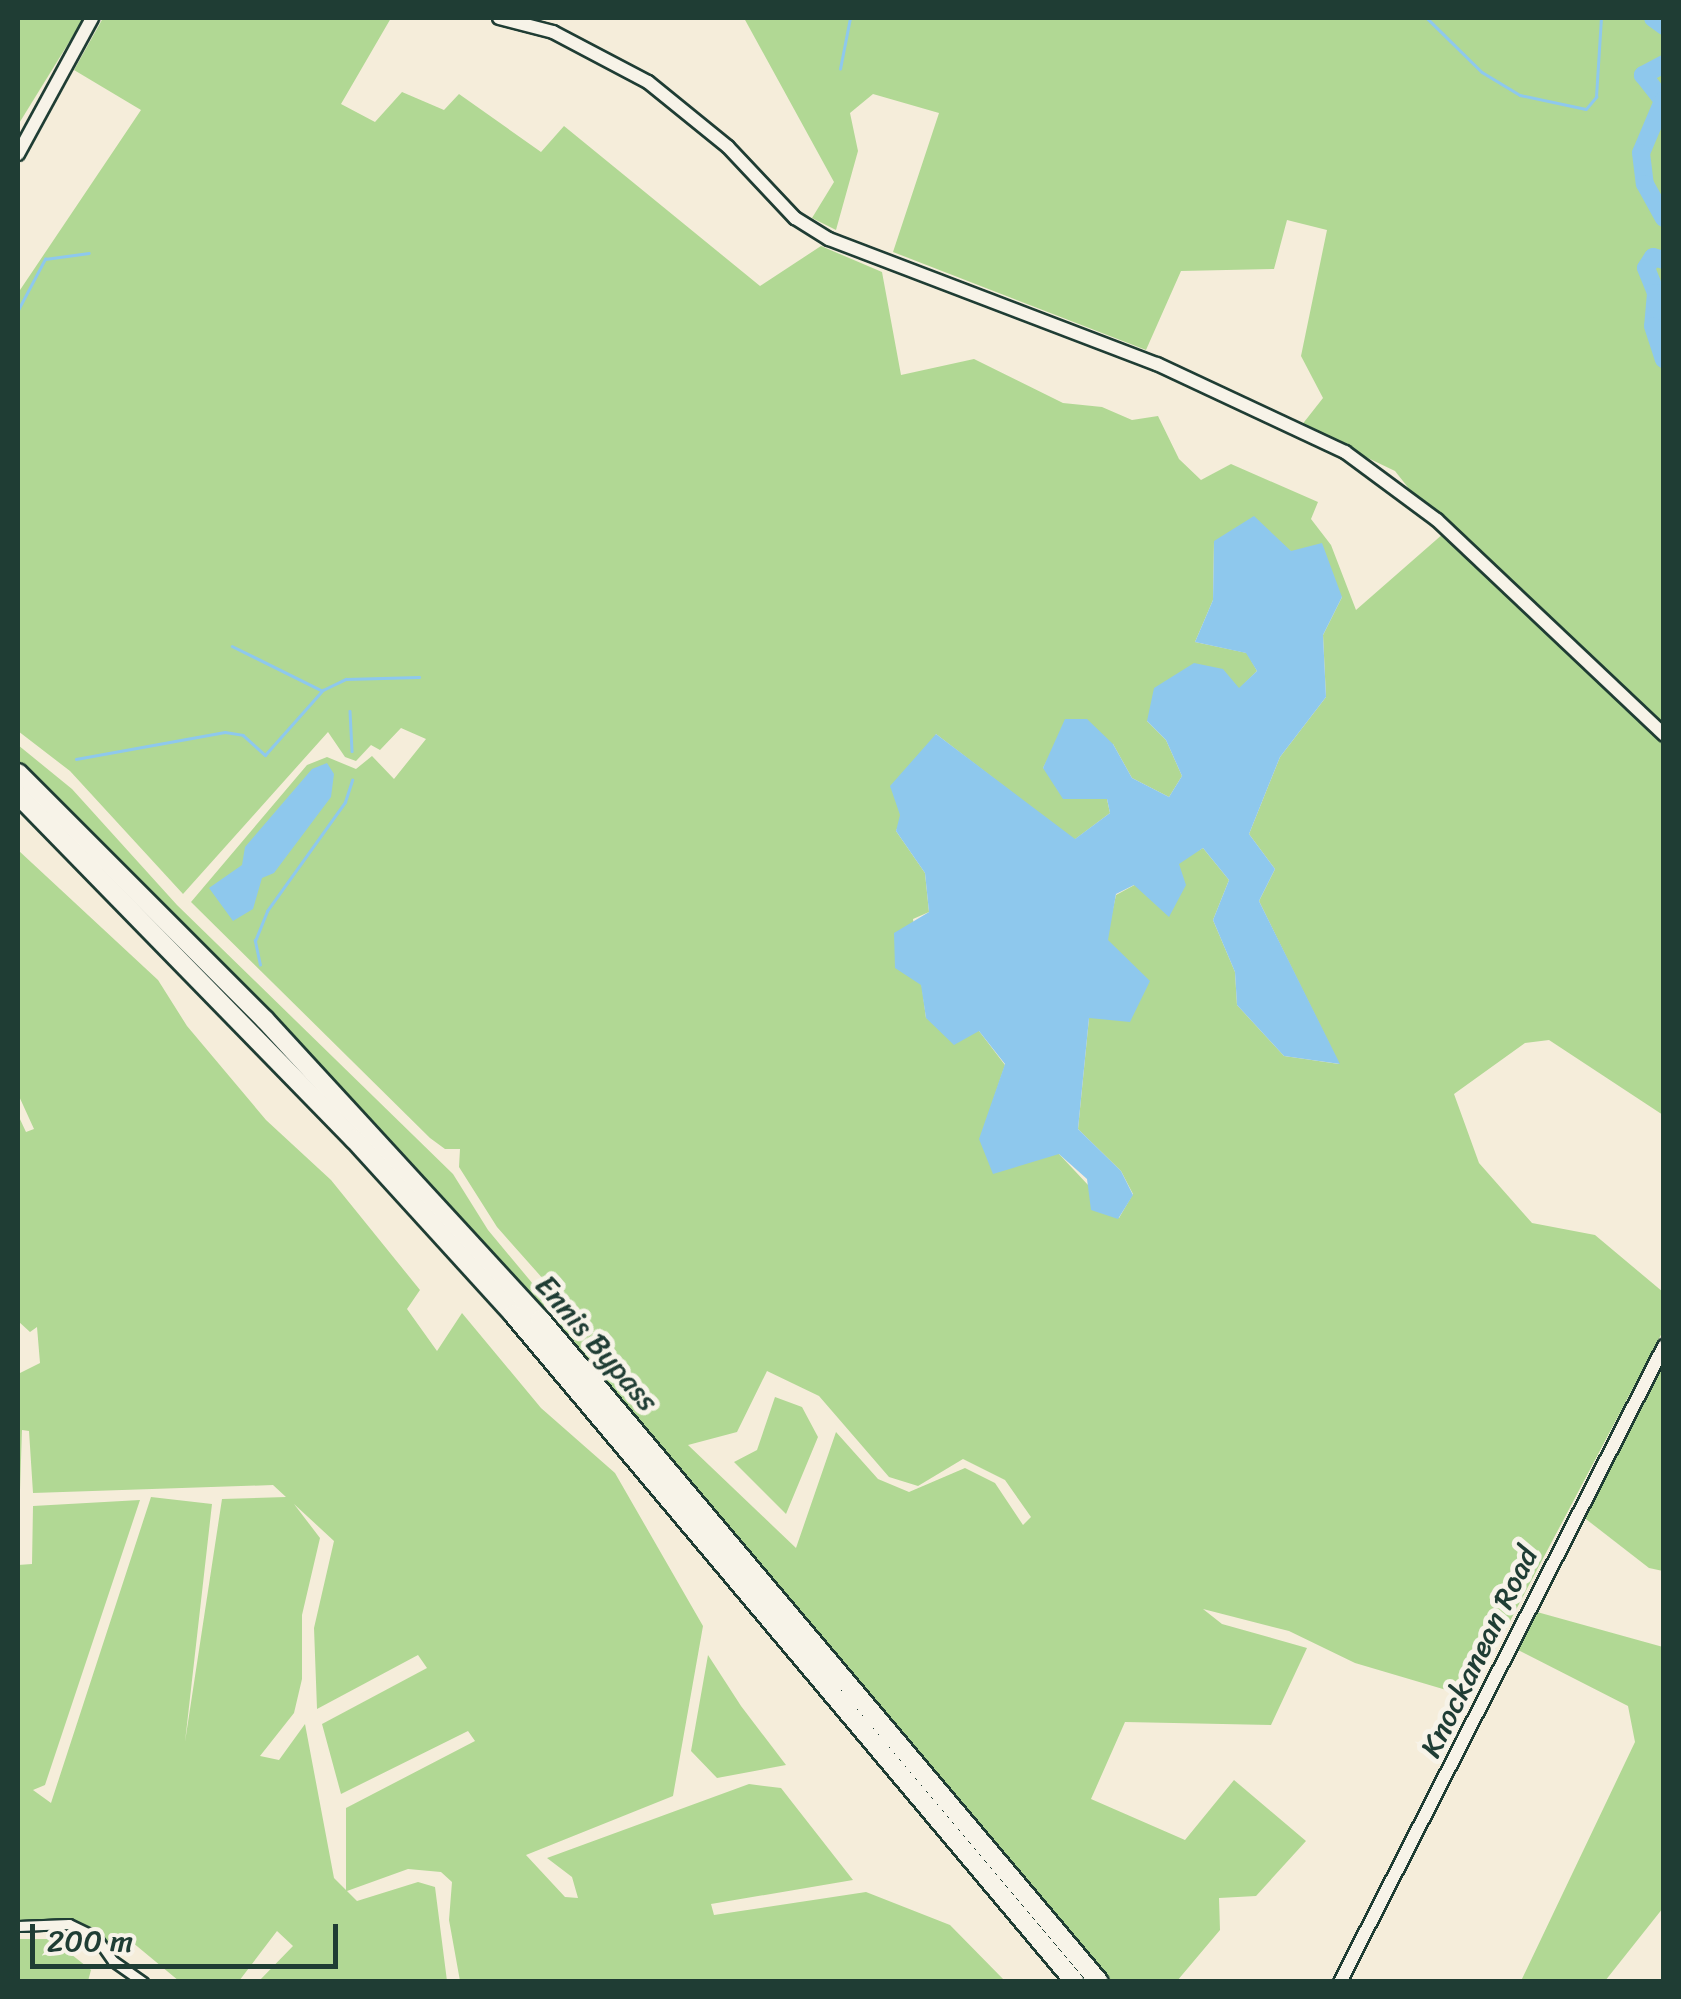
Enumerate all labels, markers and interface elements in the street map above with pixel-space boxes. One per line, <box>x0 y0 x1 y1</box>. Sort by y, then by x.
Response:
street label: Ennis Bypass <box>528 1267 666 1419</box>
street label: Knockanean Road <box>1412 1541 1546 1763</box>
scale bar <box>35 1904 342 1966</box>
text: 200 m <box>47 1914 133 1968</box>

